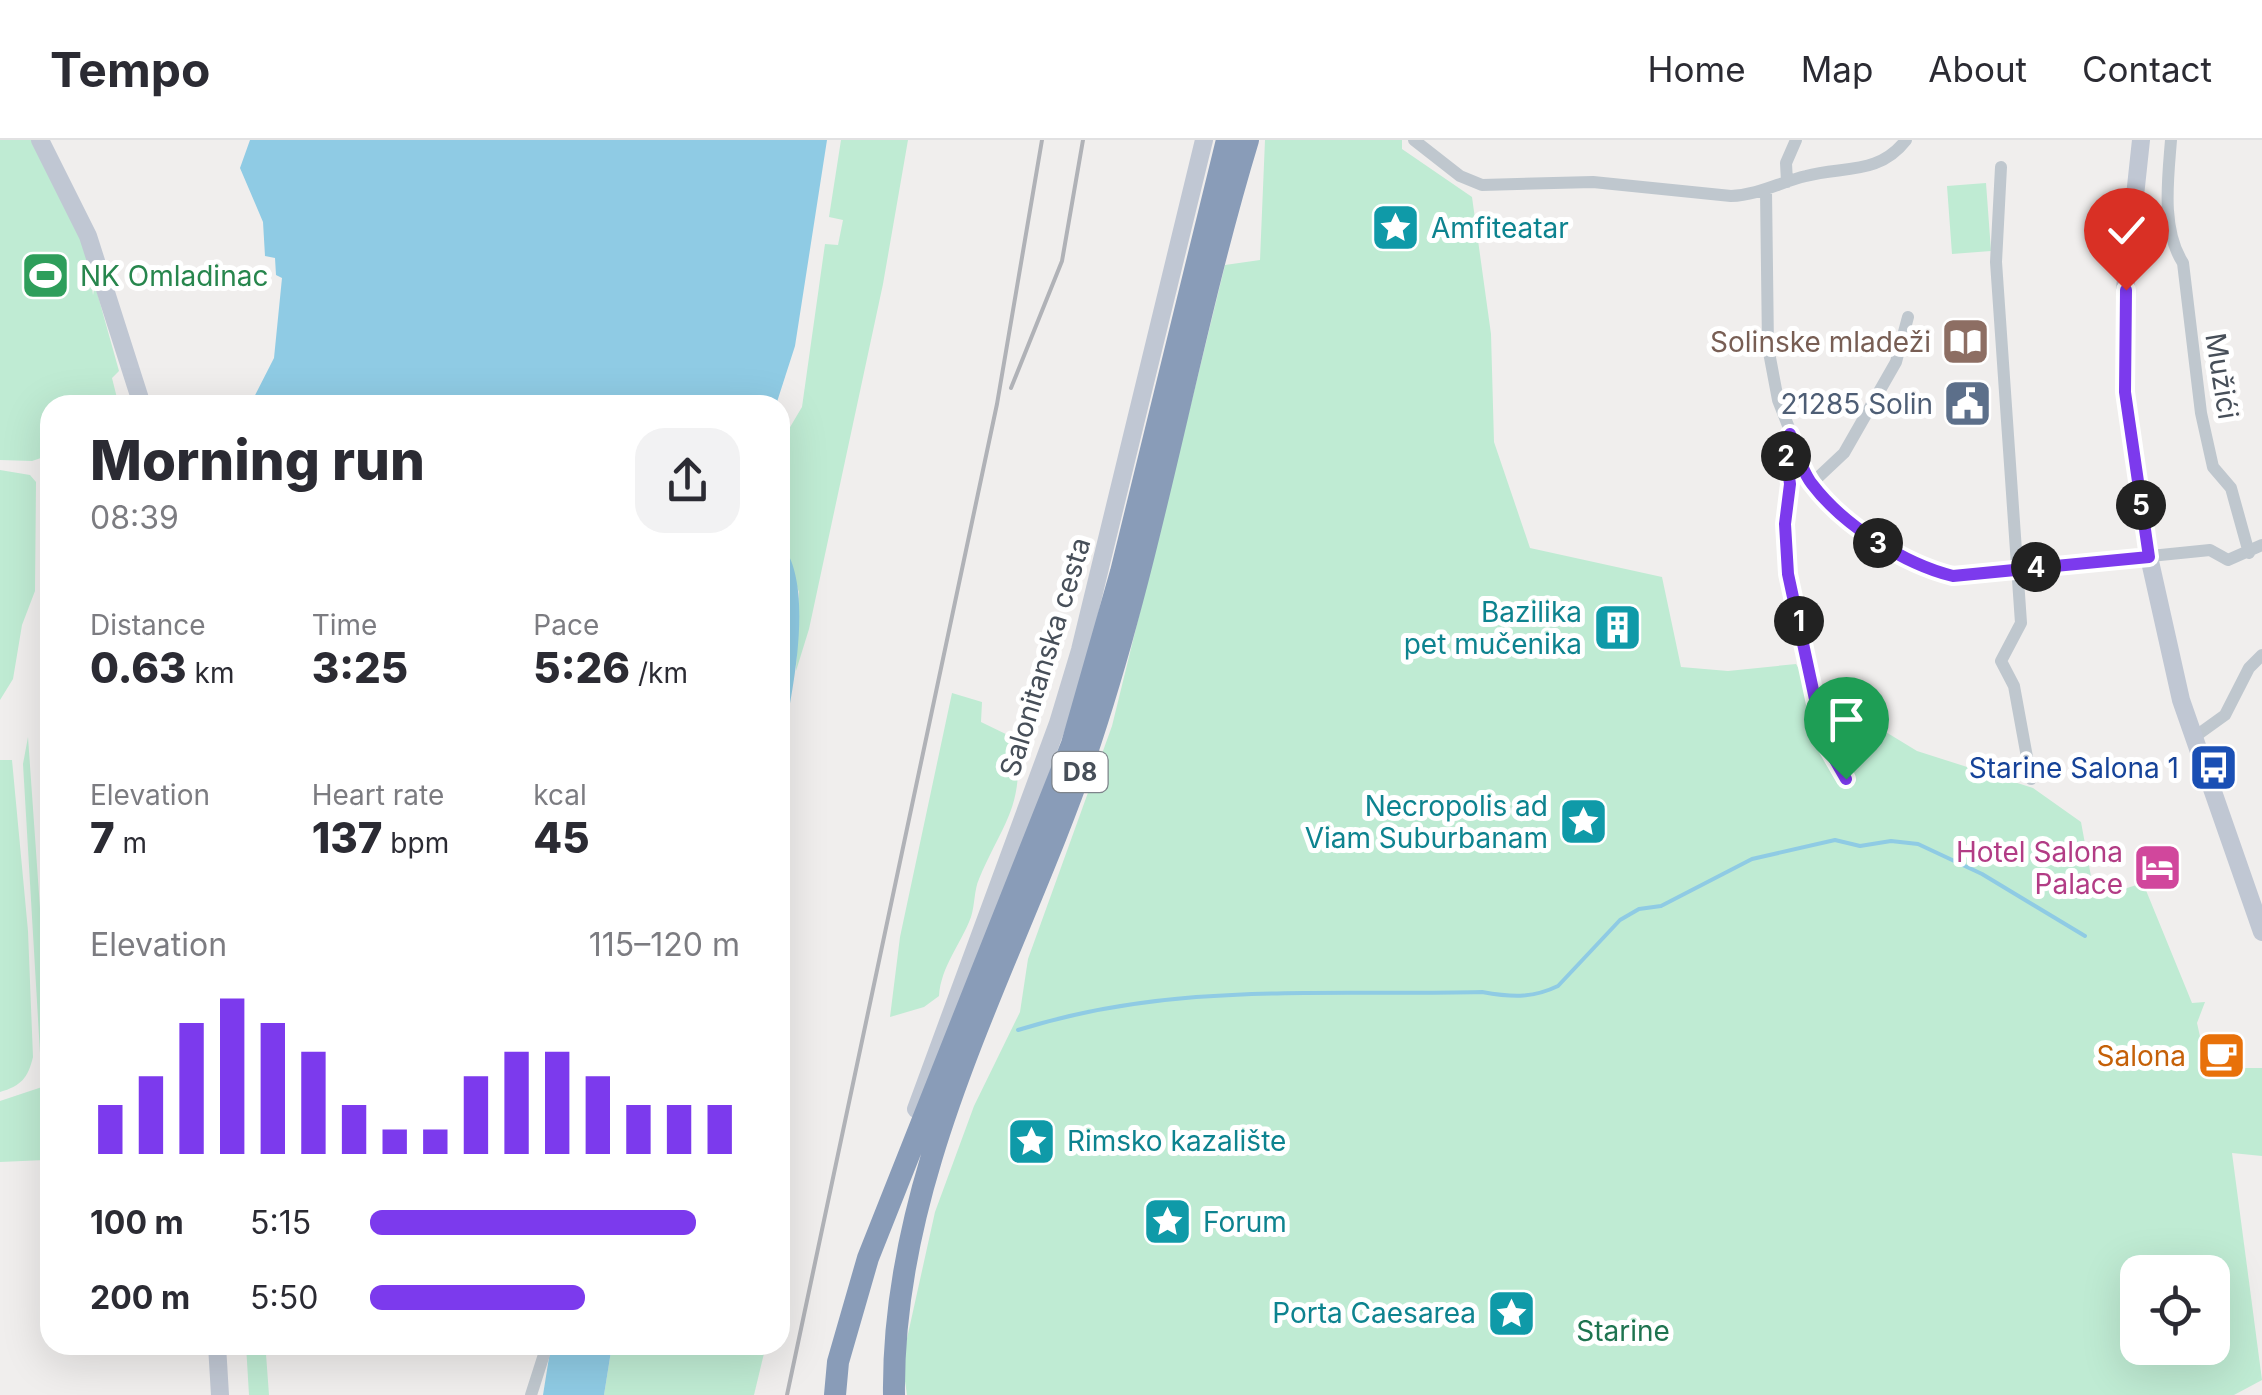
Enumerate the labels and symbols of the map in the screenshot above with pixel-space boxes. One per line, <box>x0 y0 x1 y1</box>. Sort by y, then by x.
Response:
pin <box>2084 188 2169 291</box>
place icon: Amfiteatar <box>1370 202 1422 254</box>
place label: Amfiteatar <box>1431 211 1569 245</box>
sports icon: NK Omladinac <box>19 250 71 302</box>
place label: NK Omladinac <box>80 259 268 293</box>
library icon: Solinske mladeži <box>1940 316 1992 368</box>
place label: Solinske mladeži <box>1710 325 1931 359</box>
street label: Mužići <box>2198 330 2246 422</box>
public building icon: 21285 Solin <box>1942 378 1994 430</box>
place label: 21285 Solin <box>1780 387 1933 421</box>
pin: 2 <box>1761 431 1811 481</box>
pin: 5 <box>2116 480 2166 530</box>
pin: 3 <box>1853 518 1903 568</box>
street label: Salonitanska cesta <box>992 533 1098 781</box>
pin: 4 <box>2011 542 2061 592</box>
place label: Bazilika pet mučenika <box>1404 595 1582 661</box>
pin: 1 <box>1774 596 1824 646</box>
building icon: Bazilika pet mučenika <box>1591 602 1643 654</box>
pin <box>1804 677 1889 780</box>
bus stop icon: Starine Salona 1 <box>2188 742 2240 794</box>
place label: Starine Salona 1 <box>1969 751 2179 785</box>
road number: D8 <box>1052 752 1108 792</box>
place label: Necropolis ad Viam Suburbanam <box>1305 789 1548 855</box>
place icon: Necropolis ad Viam Suburbanam <box>1557 796 1609 848</box>
place label: Hotel Salona Palace <box>1956 835 2123 901</box>
hotel icon: Hotel Salona Palace <box>2132 842 2184 894</box>
cafe icon: Salona <box>2195 1030 2247 1082</box>
place label: Salona <box>2096 1039 2186 1073</box>
place icon: Rimsko kazalište <box>1006 1115 1058 1167</box>
place label: Rimsko kazalište <box>1067 1124 1286 1158</box>
place icon: Forum <box>1142 1196 1194 1248</box>
place label: Forum <box>1203 1205 1287 1239</box>
place icon: Porta Caesarea <box>1485 1287 1537 1339</box>
place label: Porta Caesarea <box>1272 1296 1476 1330</box>
park label: Starine <box>1576 1314 1670 1348</box>

